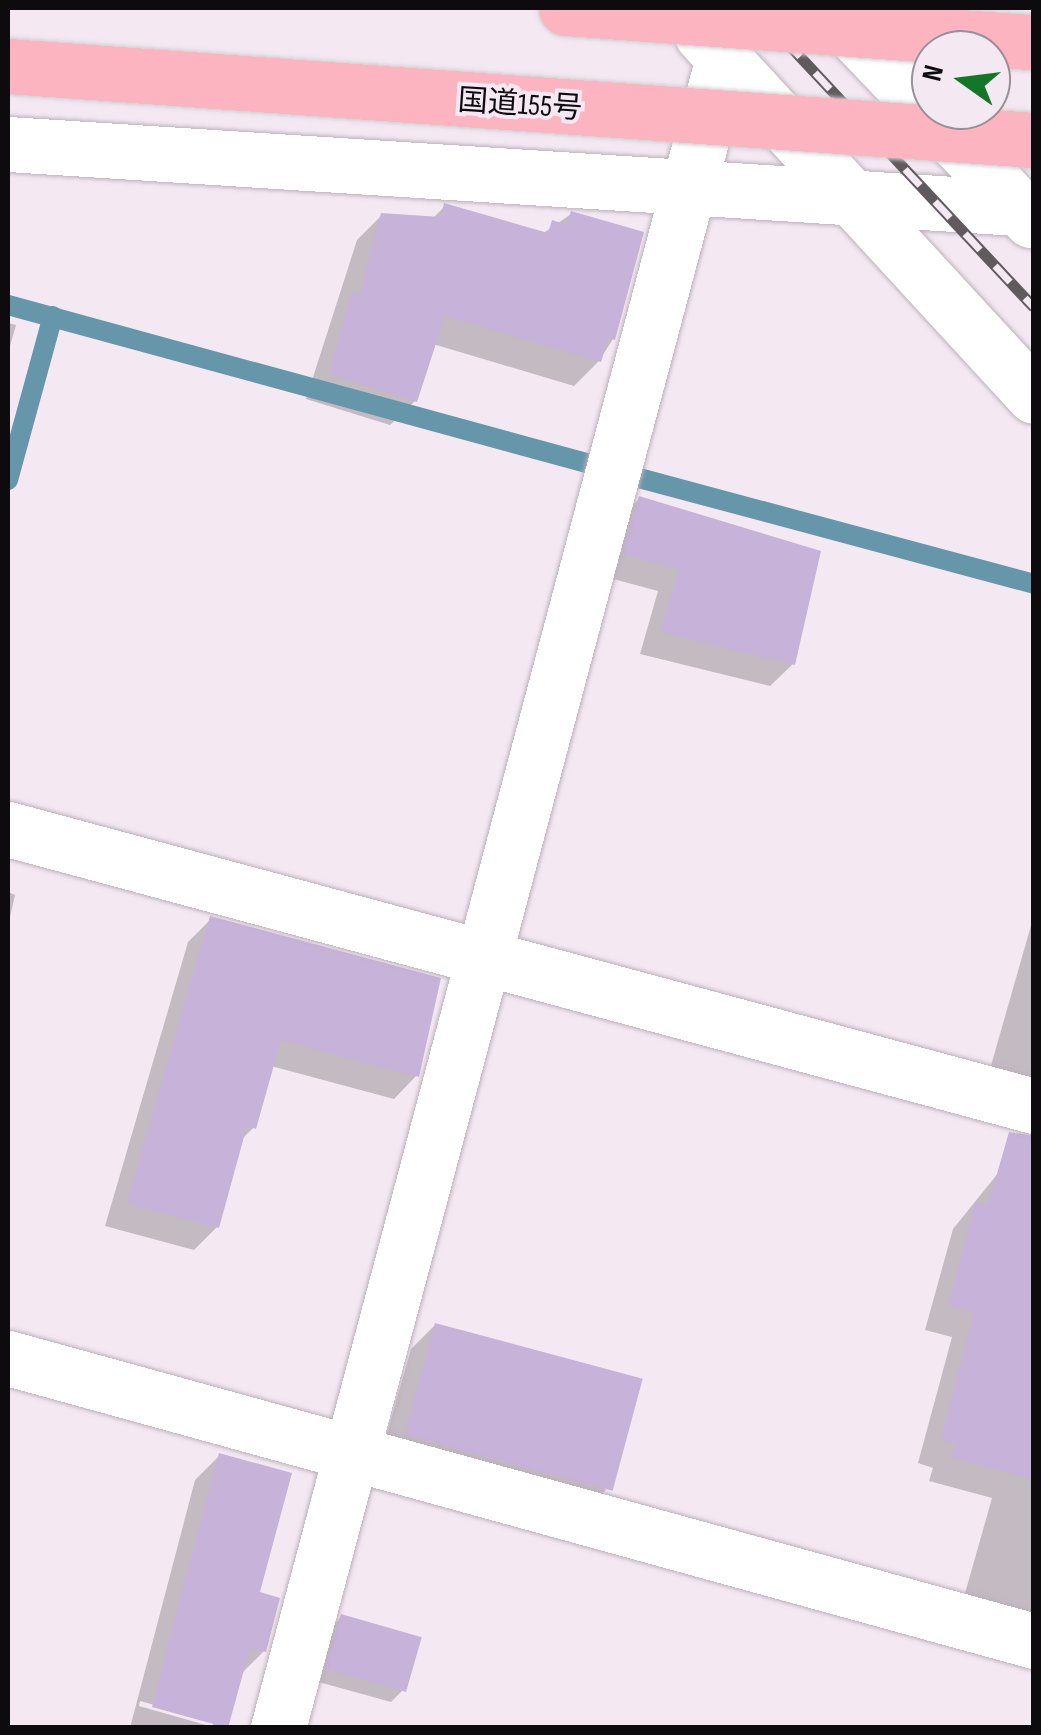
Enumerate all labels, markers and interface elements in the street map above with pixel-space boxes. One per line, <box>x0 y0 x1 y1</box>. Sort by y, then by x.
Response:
north arrow <box>911 30 1011 130</box>
text: N <box>916 62 951 84</box>
street label: 国道155号 <box>457 83 583 127</box>

